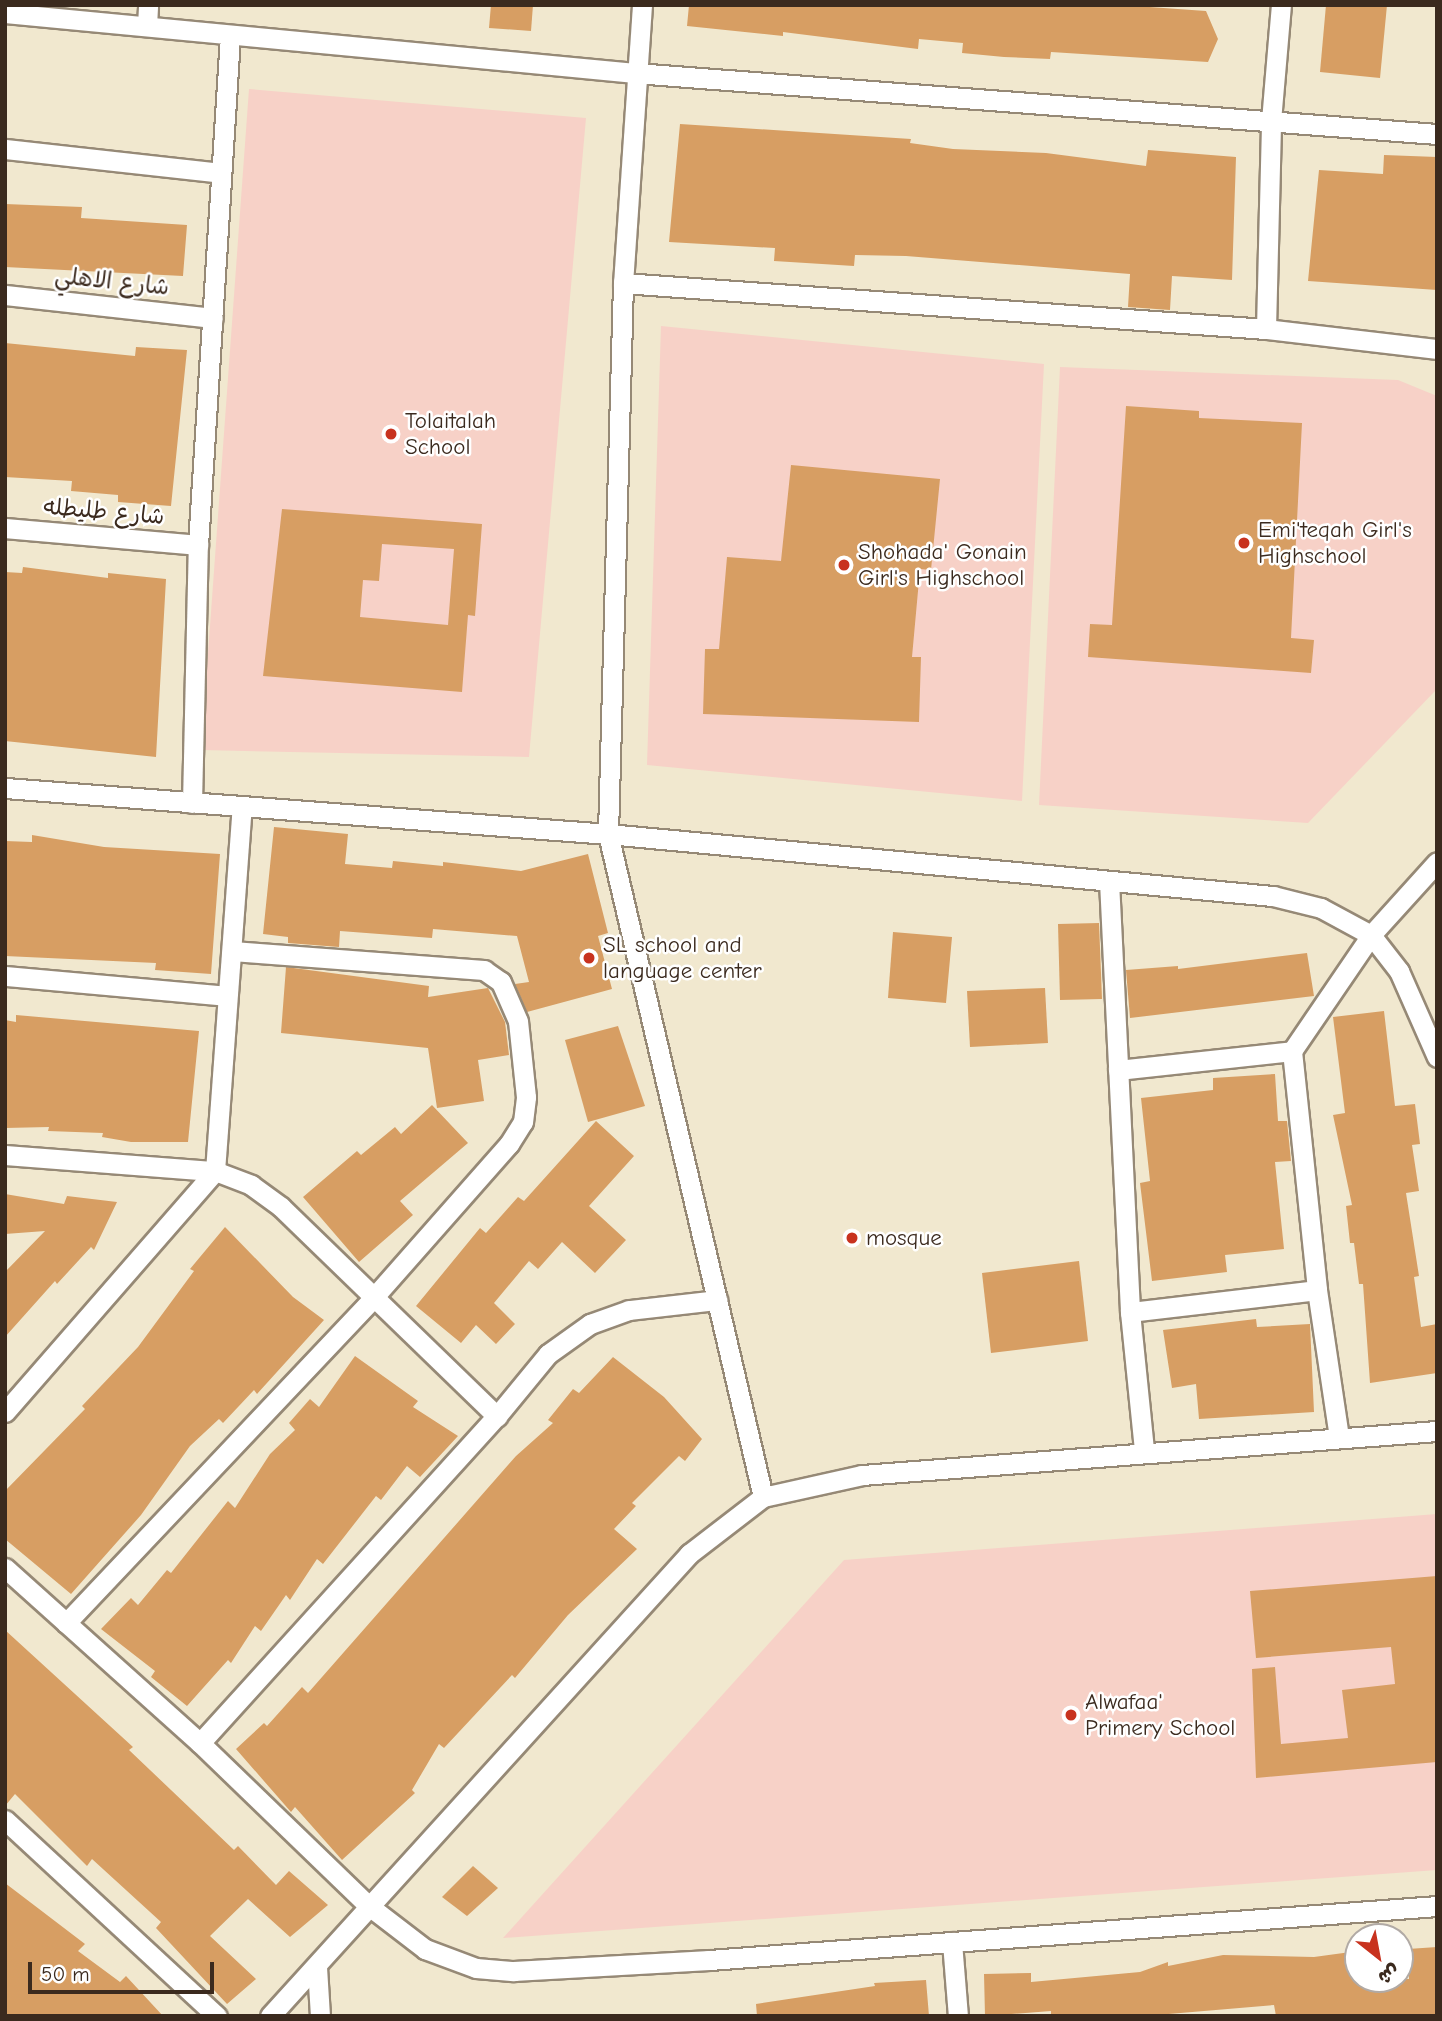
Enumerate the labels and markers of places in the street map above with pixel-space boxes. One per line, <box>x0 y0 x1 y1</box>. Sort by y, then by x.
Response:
place label: Tolaitalah School <box>405 407 496 461</box>
marker: Tolaitalah School <box>383 426 399 442</box>
place label: Emi'teqah Girl's Highschool <box>1258 516 1412 570</box>
marker: Emi'teqah Girl's Highschool <box>1236 535 1252 551</box>
place label: Shohada' Gonain Girl's Highschool <box>858 538 1027 592</box>
marker: Shohada' Gonain Girl's Highschool <box>836 557 852 573</box>
place label: SL school and language center <box>603 931 762 985</box>
marker: SL school and language center <box>581 950 597 966</box>
place label: mosque <box>866 1224 942 1252</box>
marker: mosque <box>844 1230 860 1246</box>
place label: Alwafaa' Primery School <box>1085 1688 1235 1742</box>
marker: Alwafaa' Primery School <box>1063 1707 1079 1723</box>

